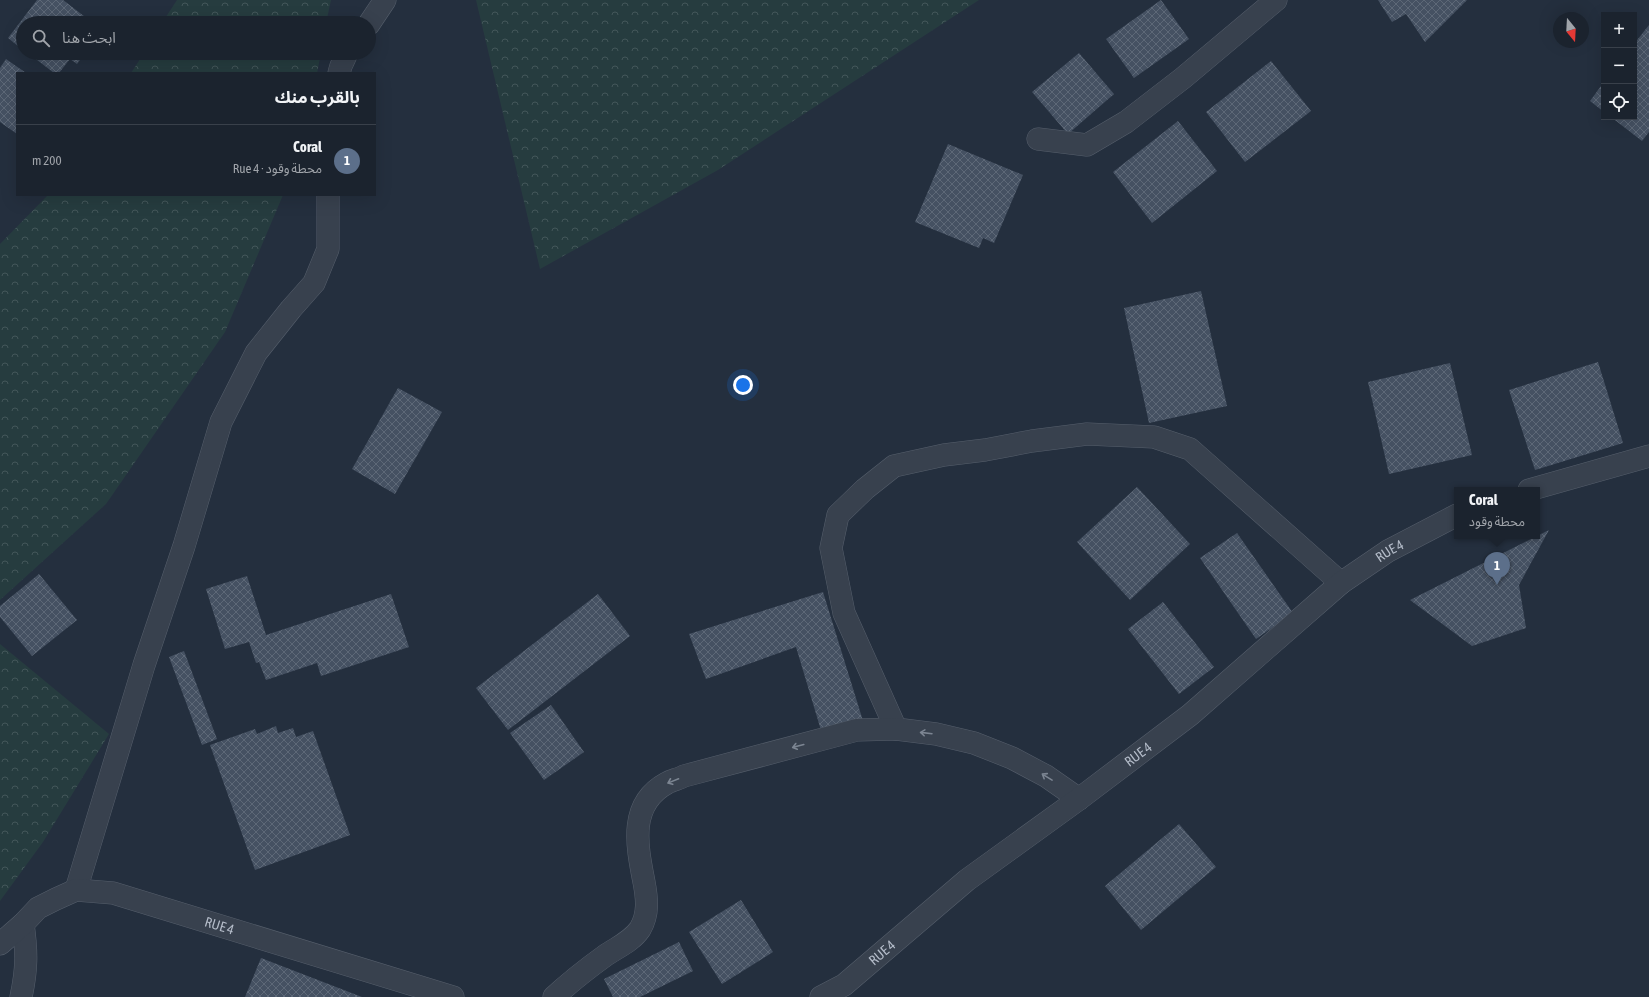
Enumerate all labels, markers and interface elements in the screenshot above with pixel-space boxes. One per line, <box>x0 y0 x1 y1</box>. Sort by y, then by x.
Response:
north arrow <box>1553 12 1589 48</box>
map controls <box>1601 12 1637 120</box>
button: + <box>1601 12 1637 48</box>
search box <box>16 16 376 60</box>
icon: search <box>30 27 52 49</box>
text: ابحث هنا <box>62 29 116 46</box>
button: − <box>1601 48 1637 84</box>
button: locate <box>1601 84 1637 120</box>
text: بالقرب منك <box>275 87 360 107</box>
text: Coral <box>293 138 322 155</box>
text: 200 m <box>32 153 62 168</box>
text: 1 <box>344 153 350 168</box>
text: محطة وقود · Rue 4 <box>233 161 322 176</box>
your location <box>733 375 753 395</box>
popup <box>1454 487 1540 539</box>
text: Coral <box>1469 491 1498 508</box>
text: محطة وقود <box>1469 514 1525 529</box>
street label: RUE 4 <box>1372 536 1407 565</box>
pin: 1 <box>1484 552 1510 585</box>
one-way arrow <box>920 729 933 737</box>
street label: RUE 4 <box>1121 739 1155 770</box>
one-way arrow <box>792 743 805 750</box>
one-way arrow <box>1042 773 1053 781</box>
one-way arrow <box>667 778 679 785</box>
street label: RUE 4 <box>203 914 236 938</box>
street label: RUE 4 <box>866 936 899 968</box>

